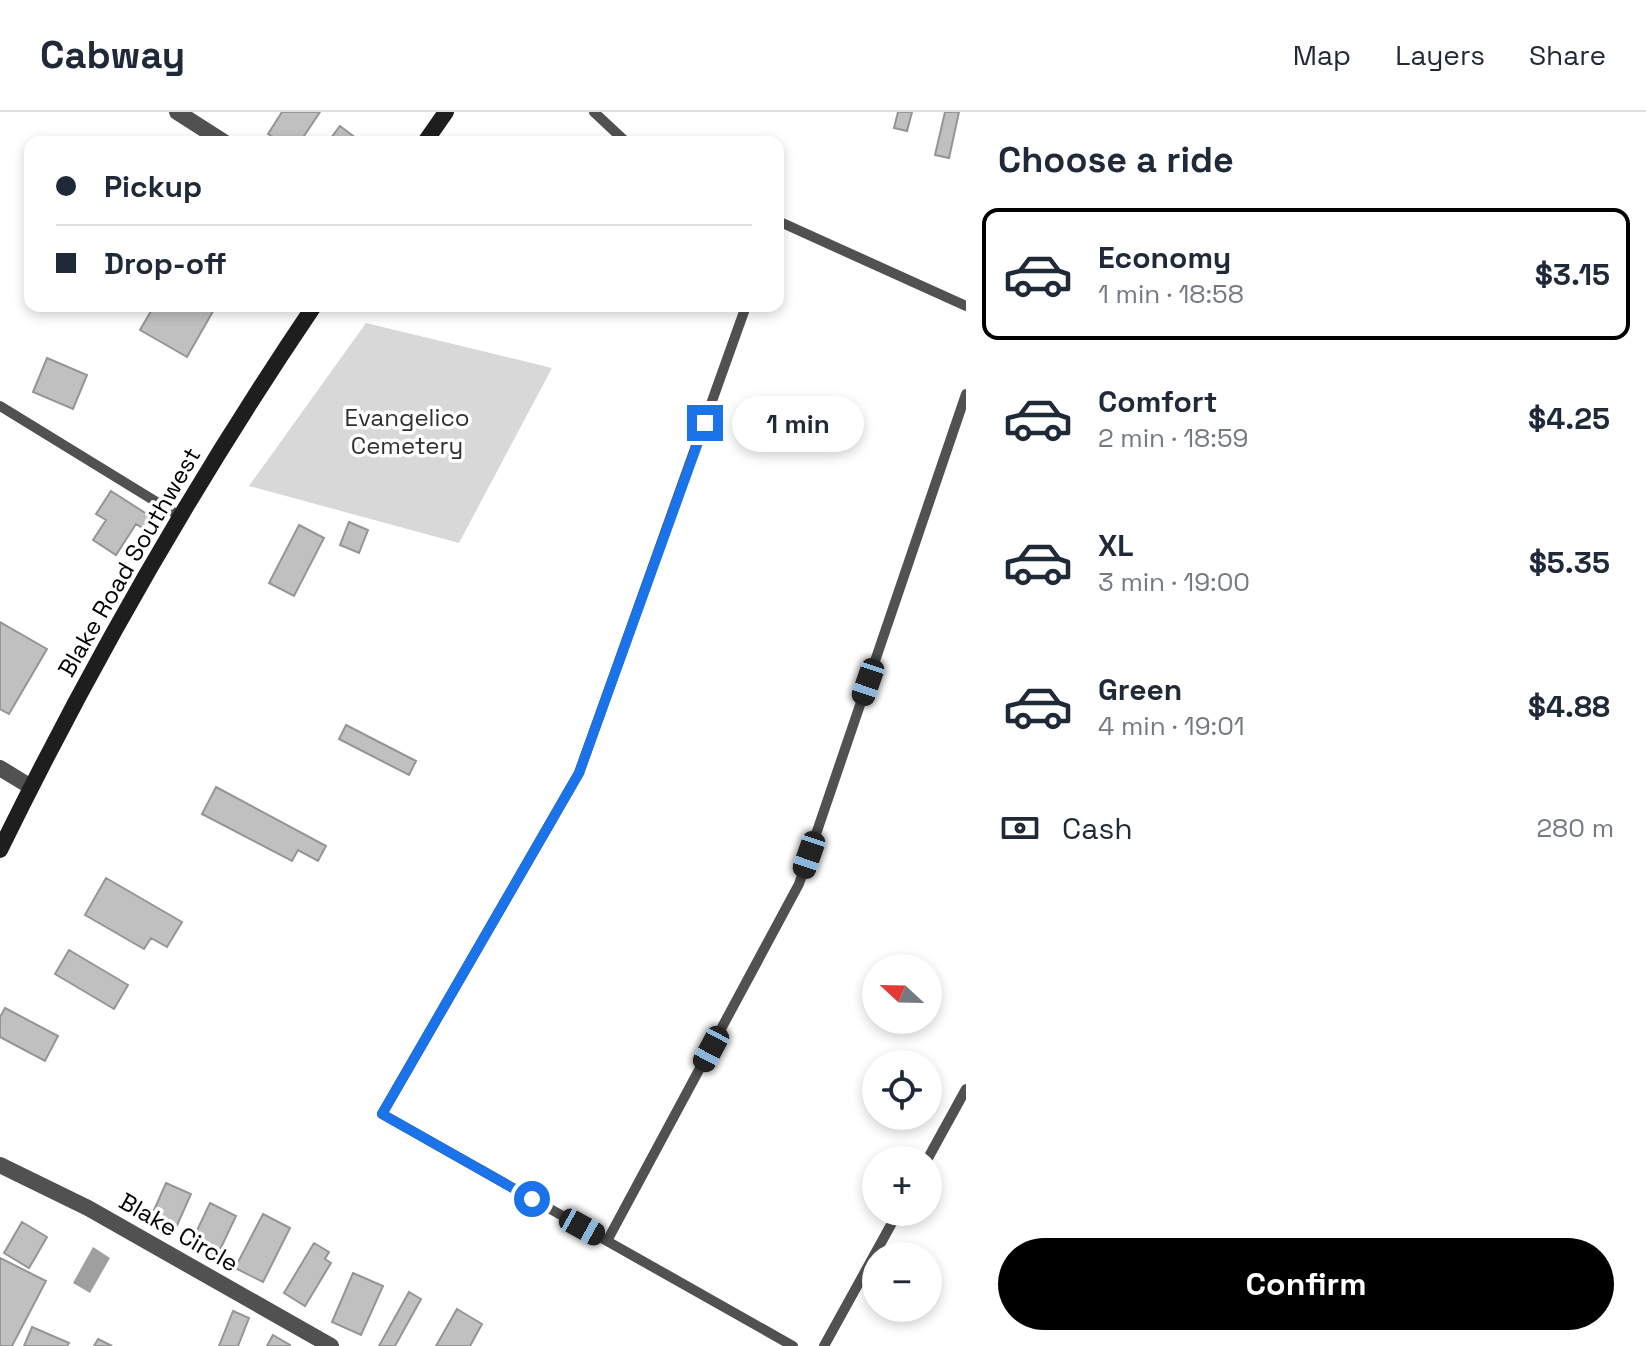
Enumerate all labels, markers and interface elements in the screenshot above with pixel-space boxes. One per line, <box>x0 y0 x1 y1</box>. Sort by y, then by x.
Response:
text: Cabway <box>40 31 185 79</box>
text: Map <box>1293 37 1351 73</box>
text: Layers <box>1395 37 1485 73</box>
text: Share <box>1529 37 1606 73</box>
text: Choose a ride <box>998 137 1234 183</box>
text: Pickup <box>104 167 202 206</box>
icon: car <box>1002 238 1074 310</box>
text: Economy <box>1098 238 1231 277</box>
text: Drop-off <box>104 244 227 283</box>
text: $3.15 <box>1535 255 1610 294</box>
text: 1 min · 18:58 <box>1098 277 1244 311</box>
icon: car <box>1002 382 1074 454</box>
text: Comfort <box>1098 382 1217 421</box>
callout: 1 min <box>733 395 865 451</box>
text: $4.25 <box>1528 399 1610 438</box>
park label: Evangelico Cemetery <box>344 402 470 461</box>
route end <box>687 405 723 441</box>
text: 1 min <box>766 407 830 441</box>
text: 2 min · 18:59 <box>1098 421 1248 455</box>
street label: Blake Road Southwest <box>51 442 207 682</box>
icon: car <box>1002 526 1074 598</box>
text: XL <box>1098 526 1134 565</box>
text: $5.35 <box>1529 543 1610 582</box>
text: 3 min · 19:00 <box>1098 565 1250 599</box>
car <box>849 655 887 709</box>
icon: car <box>1002 670 1074 742</box>
text: Green <box>1098 670 1182 709</box>
text: $4.88 <box>1528 687 1610 726</box>
text: 4 min · 19:01 <box>1098 709 1245 743</box>
icon: cash <box>998 806 1042 850</box>
text: Cash <box>1062 809 1133 848</box>
text: 280 m <box>1536 811 1614 845</box>
car <box>790 828 828 882</box>
north arrow <box>862 954 942 1034</box>
map controls <box>862 954 942 1322</box>
car <box>689 1022 733 1076</box>
button: locate <box>862 1050 942 1130</box>
button: + <box>862 1146 942 1226</box>
route start <box>514 1181 550 1217</box>
street label: Blake Circle <box>114 1185 244 1279</box>
car <box>555 1205 609 1249</box>
button: Confirm <box>998 1238 1614 1330</box>
button: − <box>862 1242 942 1322</box>

